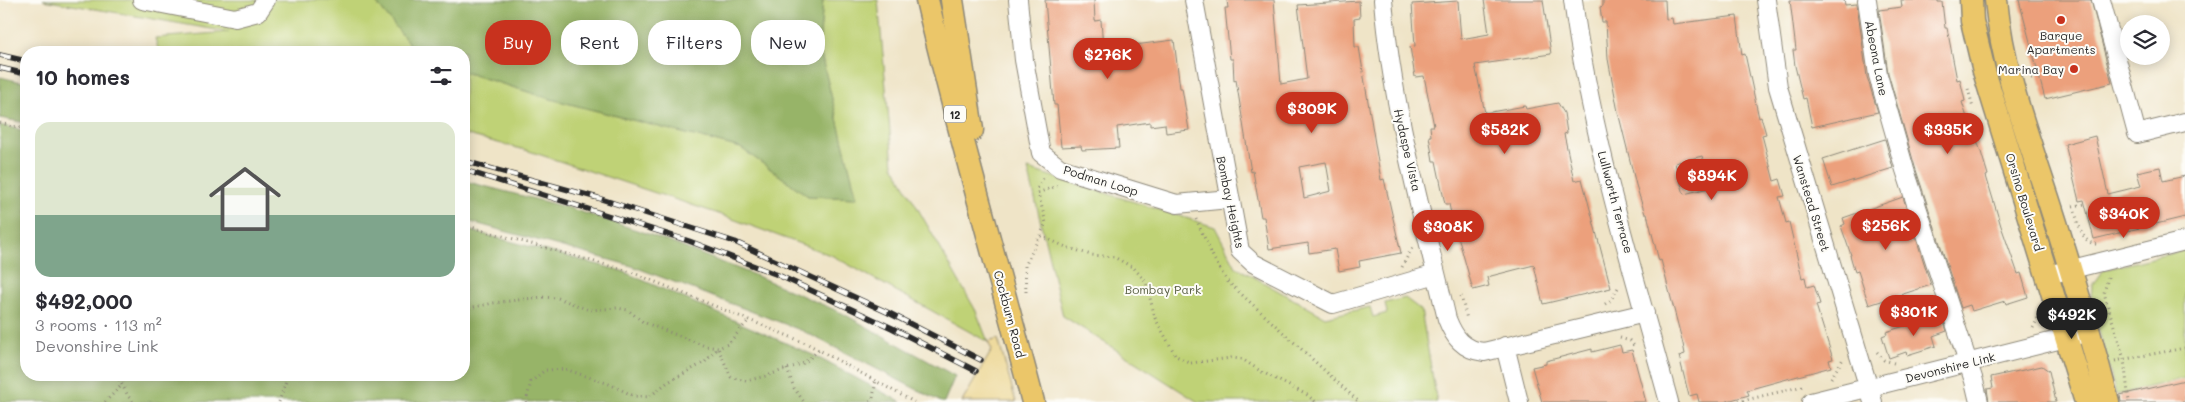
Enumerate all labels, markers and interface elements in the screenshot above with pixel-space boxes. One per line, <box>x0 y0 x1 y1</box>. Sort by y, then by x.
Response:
marker: Barque Apartments <box>2055 14 2067 26</box>
map controls <box>2120 15 2170 65</box>
button: layers <box>2120 15 2170 65</box>
street label: Abeona Lane <box>1862 19 1892 97</box>
chip: Buy <box>485 20 551 65</box>
chip: Rent <box>561 20 638 65</box>
chip: Filters <box>648 20 741 65</box>
chip: New <box>751 20 825 65</box>
place label: Barque Apartments <box>2026 27 2096 57</box>
pin: $276K <box>1073 38 1143 80</box>
text: $276K <box>1084 43 1132 64</box>
place label: Marina Bay <box>1998 61 2064 77</box>
icon: filters <box>427 62 455 90</box>
text: 10 homes <box>35 63 130 90</box>
marker: Marina Bay <box>2068 63 2080 75</box>
pin: $309K <box>1277 92 1347 134</box>
text: $309K <box>1287 97 1337 118</box>
road number: 12 <box>944 106 966 122</box>
street label: Hydaspe Vista <box>1391 107 1425 193</box>
pin: $582K <box>1470 112 1540 155</box>
pin: $335K <box>1913 112 1983 155</box>
text: $582K <box>1481 118 1529 139</box>
text: $335K <box>1924 118 1972 139</box>
street label: Lullworth Terrace <box>1595 149 1637 255</box>
street label: Orsino Boulevard <box>2002 151 2048 253</box>
street label: Wanstead Street <box>1790 153 1834 253</box>
icon: home <box>200 154 290 244</box>
street label: Bombay Heights <box>1213 154 1249 250</box>
pin: $894K <box>1677 158 1747 201</box>
street label: Podman Loop <box>1062 161 1140 199</box>
text: $894K <box>1687 164 1737 185</box>
pin: $340K <box>2089 196 2159 239</box>
text: $340K <box>2099 202 2149 223</box>
pin: $256K <box>1851 208 1921 251</box>
pin: $308K <box>1413 210 1483 252</box>
text: $256K <box>1862 214 1910 235</box>
text: $308K <box>1423 215 1473 236</box>
street label: Cockburn Road <box>991 269 1029 360</box>
park label: Bombay Park <box>1125 281 1201 297</box>
text: $492,000 <box>35 287 133 314</box>
pin: $301K <box>1879 294 1949 337</box>
pin: $492K <box>2037 298 2107 340</box>
text: $301K <box>1890 300 1938 321</box>
text: $492K <box>2047 303 2097 324</box>
text: 3 rooms · 113 m² <box>35 314 162 335</box>
text: Devonshire Link <box>35 335 158 356</box>
street label: Devonshire Link <box>1903 348 1997 386</box>

